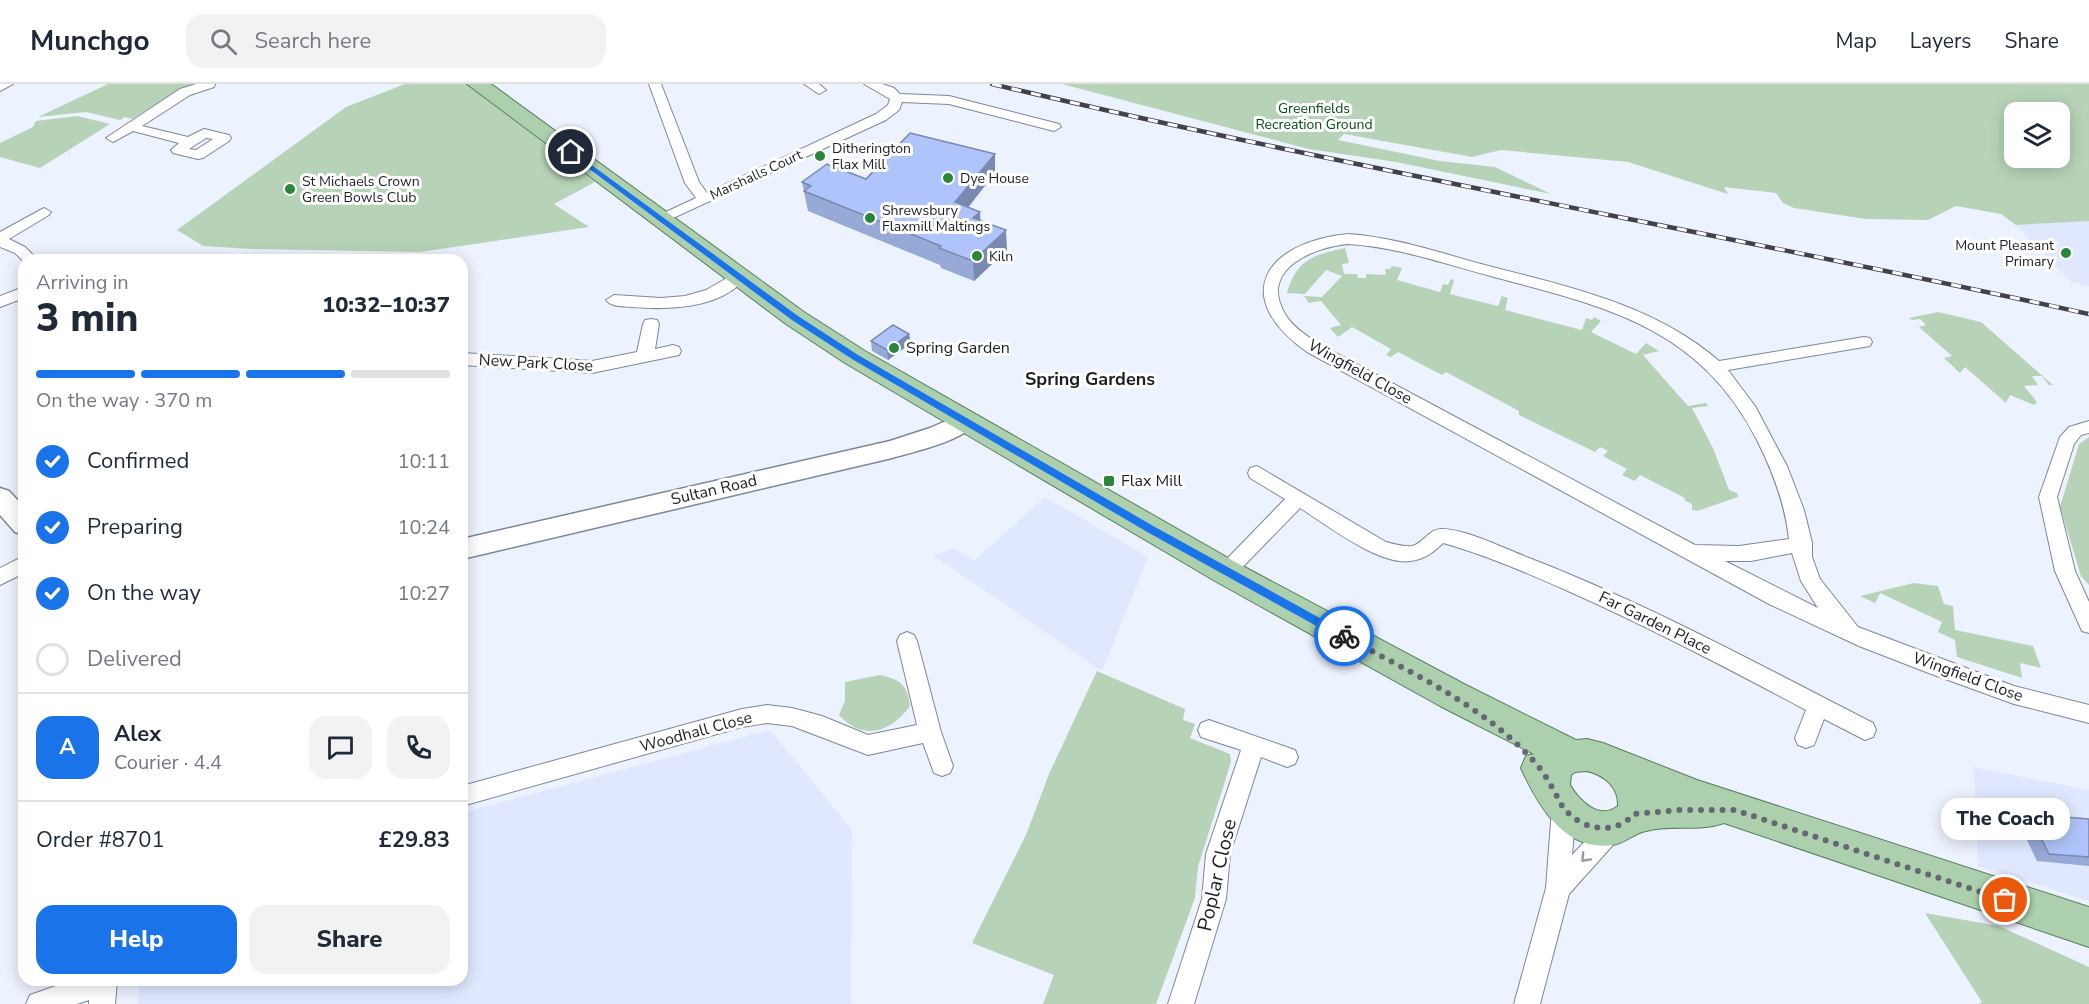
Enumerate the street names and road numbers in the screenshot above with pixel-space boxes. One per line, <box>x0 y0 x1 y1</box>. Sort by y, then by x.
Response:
street label: Marshalls Court <box>707 145 805 205</box>
street label: Wingfield Close <box>1304 334 1416 410</box>
street label: New Park Close <box>478 349 594 377</box>
street label: Sultan Road <box>669 469 759 511</box>
street label: Far Garden Place <box>1595 586 1715 660</box>
street label: Wingfield Close <box>1910 647 2026 707</box>
street label: Woodhall Close <box>637 706 755 758</box>
street label: Poplar Close <box>1191 816 1243 934</box>

